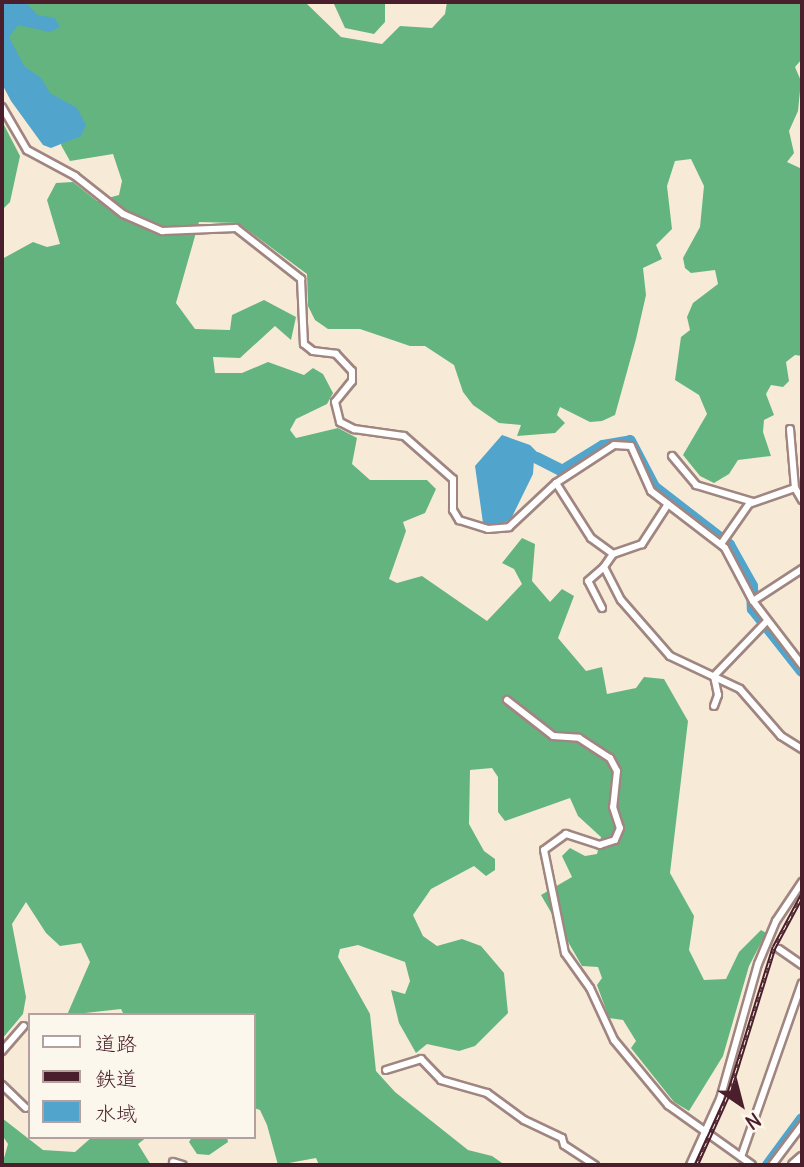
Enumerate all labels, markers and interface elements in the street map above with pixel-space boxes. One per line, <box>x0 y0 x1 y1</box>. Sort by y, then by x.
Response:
legend <box>28 1013 256 1139</box>
text: 道路 <box>95 1030 137 1057</box>
text: 鉄道 <box>95 1065 137 1092</box>
north arrow <box>706 1069 776 1139</box>
text: 水域 <box>95 1100 137 1127</box>
text: N <box>741 1108 765 1135</box>

